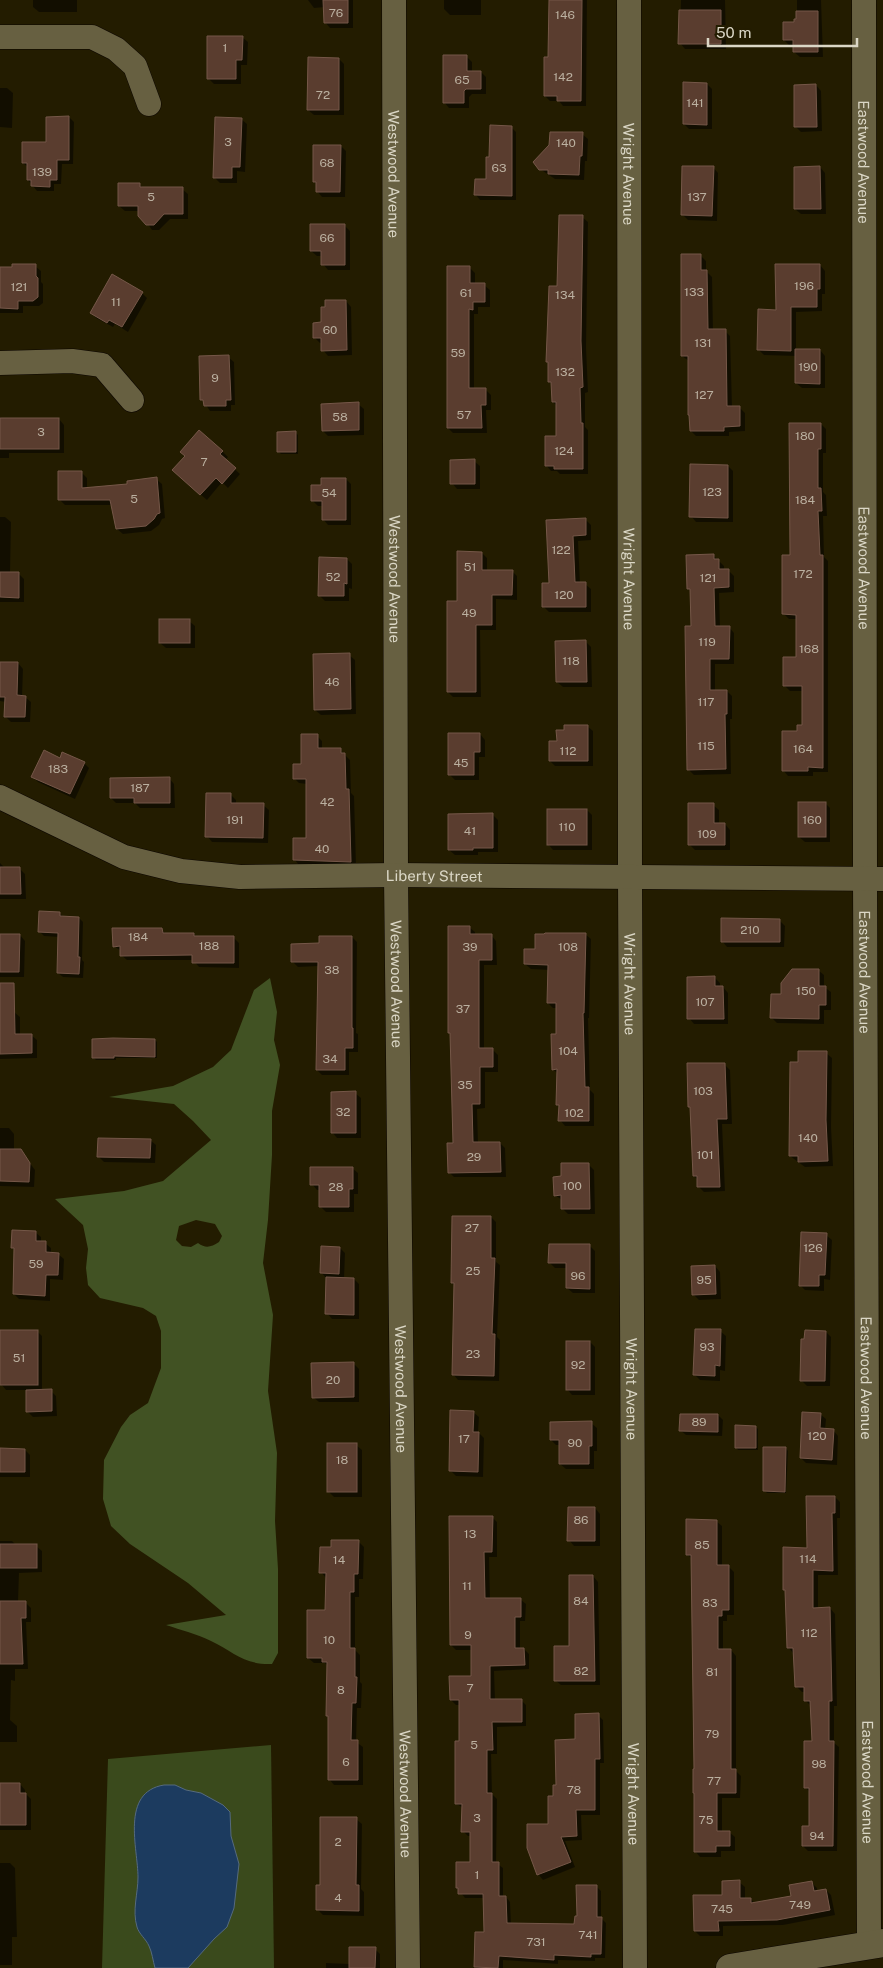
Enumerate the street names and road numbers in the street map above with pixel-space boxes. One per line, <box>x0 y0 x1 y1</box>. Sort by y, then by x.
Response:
street label: Eastwood Avenue <box>856 100 873 224</box>
street label: Westwood Avenue <box>386 110 403 238</box>
street label: Wright Avenue <box>621 123 638 225</box>
street label: Eastwood Avenue <box>856 506 873 630</box>
street label: Westwood Avenue <box>387 515 404 643</box>
street label: Wright Avenue <box>621 528 638 630</box>
street label: Liberty Street <box>386 866 483 884</box>
street label: Eastwood Avenue <box>857 910 874 1034</box>
street label: Westwood Avenue <box>388 920 406 1048</box>
street label: Wright Avenue <box>622 933 639 1035</box>
street label: Eastwood Avenue <box>858 1316 876 1440</box>
street label: Westwood Avenue <box>392 1325 411 1453</box>
street label: Wright Avenue <box>624 1338 641 1440</box>
street label: Eastwood Avenue <box>860 1720 877 1844</box>
street label: Westwood Avenue <box>397 1730 415 1858</box>
street label: Wright Avenue <box>625 1743 643 1845</box>

